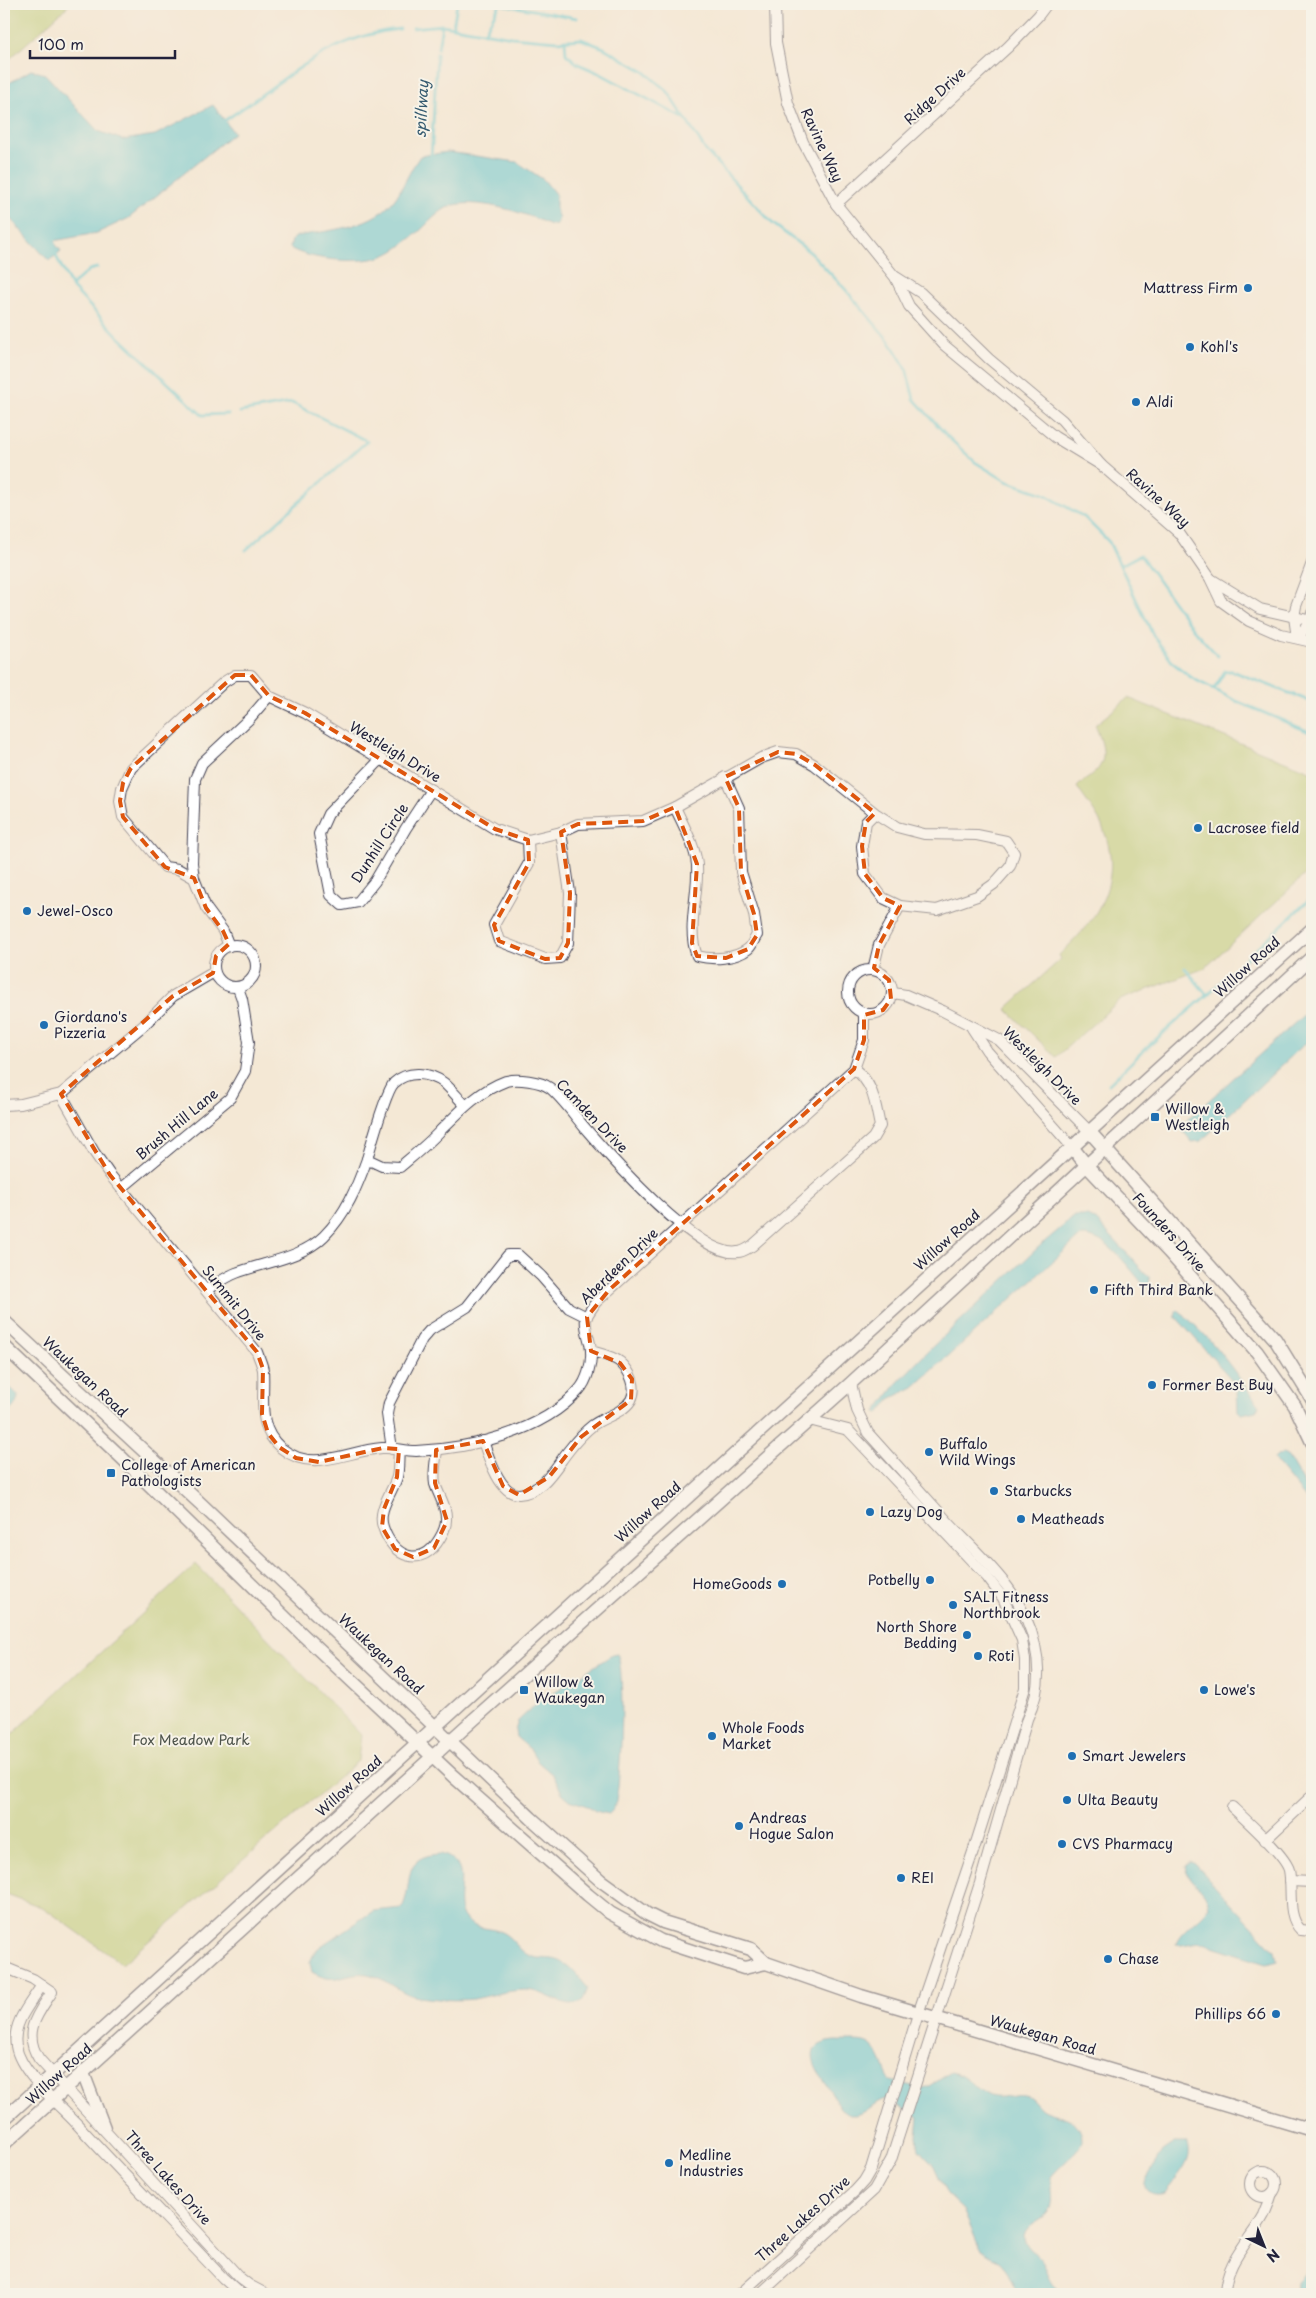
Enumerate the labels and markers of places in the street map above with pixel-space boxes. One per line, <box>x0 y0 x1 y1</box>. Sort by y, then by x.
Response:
place label: Mattress Firm <box>1143 277 1238 298</box>
marker: Mattress Firm <box>1242 282 1254 294</box>
place label: Kohl's <box>1200 336 1238 357</box>
marker: Kohl's <box>1184 341 1196 353</box>
place label: Aldi <box>1146 391 1173 412</box>
marker: Aldi <box>1130 396 1142 408</box>
place label: Lacrosee field <box>1208 817 1299 838</box>
marker: Lacrosee field <box>1192 822 1204 834</box>
place label: Jewel-Osco <box>37 900 113 921</box>
marker: Jewel-Osco <box>21 905 33 917</box>
place label: Giordano's Pizzeria <box>54 1006 127 1043</box>
marker: Giordano's Pizzeria <box>38 1019 50 1031</box>
place label: Willow & Westleigh <box>1165 1098 1230 1135</box>
marker: Willow & Westleigh <box>1149 1111 1161 1123</box>
place label: Fifth Third Bank <box>1104 1279 1214 1300</box>
marker: Fifth Third Bank <box>1088 1284 1100 1296</box>
place label: Former Best Buy <box>1162 1374 1273 1395</box>
marker: Former Best Buy <box>1146 1379 1158 1391</box>
place label: Buffalo Wild Wings <box>939 1433 1016 1470</box>
marker: Buffalo Wild Wings <box>923 1446 935 1458</box>
place label: College of American Pathologists <box>121 1454 256 1491</box>
marker: College of American Pathologists <box>105 1467 117 1479</box>
place label: Starbucks <box>1004 1480 1072 1501</box>
marker: Starbucks <box>988 1485 1000 1497</box>
place label: Lazy Dog <box>880 1501 943 1522</box>
marker: Lazy Dog <box>864 1506 876 1518</box>
place label: Meatheads <box>1031 1508 1104 1529</box>
marker: Meatheads <box>1015 1513 1027 1525</box>
place label: Potbelly <box>868 1569 920 1590</box>
place label: HomeGoods <box>693 1573 772 1594</box>
marker: Potbelly <box>924 1574 936 1586</box>
marker: HomeGoods <box>776 1578 788 1590</box>
place label: SALT Fitness Northbrook <box>963 1586 1049 1623</box>
marker: SALT Fitness Northbrook <box>947 1599 959 1611</box>
place label: North Shore Bedding <box>876 1616 957 1653</box>
marker: North Shore Bedding <box>961 1629 973 1641</box>
place label: Roti <box>988 1645 1015 1666</box>
marker: Roti <box>972 1650 984 1662</box>
place label: Willow & Waukegan <box>534 1671 605 1708</box>
place label: Lowe's <box>1214 1679 1255 1700</box>
marker: Willow & Waukegan <box>518 1684 530 1696</box>
marker: Lowe's <box>1198 1684 1210 1696</box>
place label: Whole Foods Market <box>722 1717 804 1754</box>
marker: Whole Foods Market <box>706 1730 718 1742</box>
place label: Smart Jewelers <box>1082 1745 1186 1766</box>
marker: Smart Jewelers <box>1066 1750 1078 1762</box>
place label: Ulta Beauty <box>1077 1789 1158 1810</box>
marker: Ulta Beauty <box>1061 1794 1073 1806</box>
place label: Andreas Hogue Salon <box>749 1807 834 1844</box>
marker: Andreas Hogue Salon <box>733 1820 745 1832</box>
place label: CVS Pharmacy <box>1072 1833 1173 1854</box>
marker: CVS Pharmacy <box>1056 1838 1068 1850</box>
place label: REI <box>911 1867 934 1888</box>
marker: REI <box>895 1872 907 1884</box>
place label: Chase <box>1118 1948 1159 1969</box>
marker: Chase <box>1102 1953 1114 1965</box>
place label: Phillips 66 <box>1195 2003 1266 2024</box>
marker: Phillips 66 <box>1270 2008 1282 2020</box>
place label: Medline Industries <box>679 2144 743 2181</box>
marker: Medline Industries <box>663 2157 675 2169</box>

